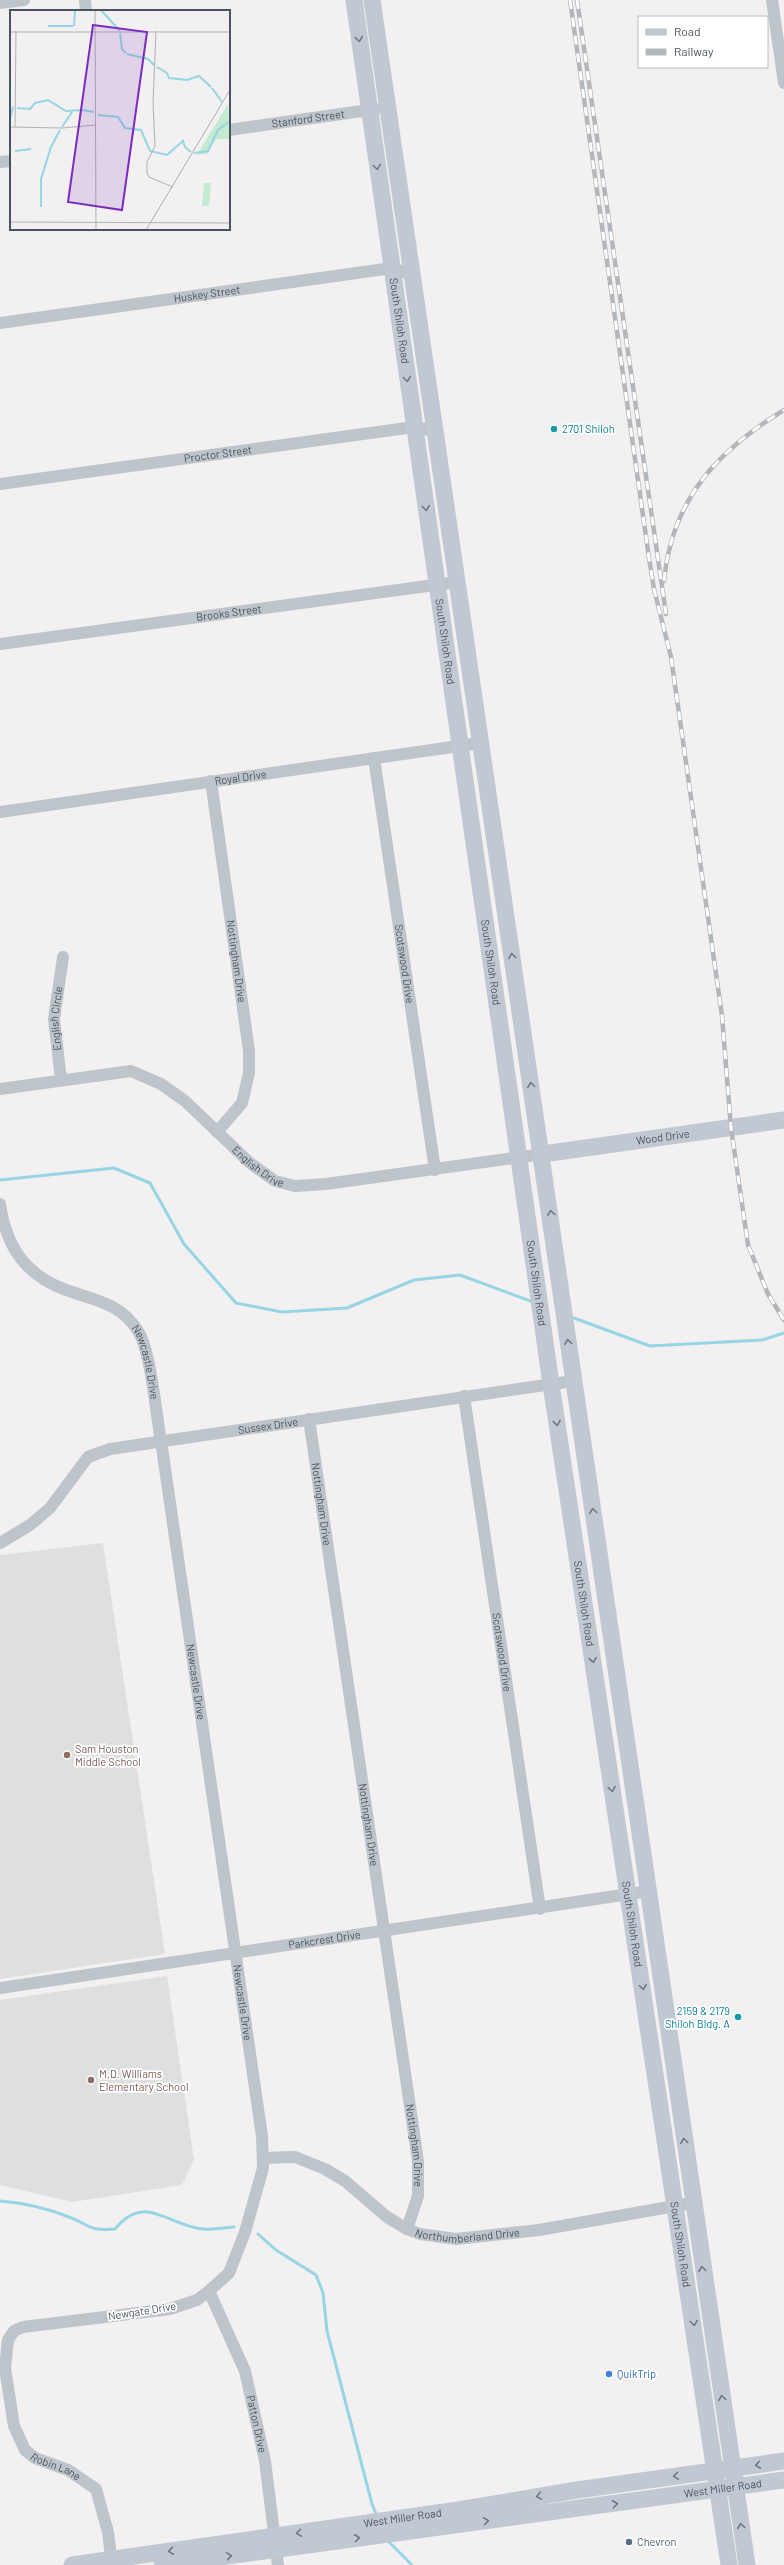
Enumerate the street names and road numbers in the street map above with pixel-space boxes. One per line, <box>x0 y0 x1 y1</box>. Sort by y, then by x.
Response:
street label: Stanford Street <box>271 107 346 130</box>
street label: South Shiloh Road <box>388 277 413 365</box>
street label: Huskey Street <box>173 282 241 305</box>
street label: Proctor Street <box>183 442 253 465</box>
street label: South Shiloh Road <box>433 598 458 685</box>
street label: Brooks Street <box>195 602 262 623</box>
street label: Royal Drive <box>214 767 267 787</box>
street label: South Shiloh Road <box>479 918 504 1006</box>
street label: Nottingham Drive <box>225 919 249 1004</box>
street label: Scotswood Drive <box>393 923 417 1004</box>
street label: English Circle <box>47 985 65 1051</box>
street label: Wood Drive <box>635 1126 690 1147</box>
street label: English Drive <box>230 1143 285 1189</box>
street label: South Shiloh Road <box>525 1239 550 1327</box>
street label: Newcastle Drive <box>130 1322 162 1400</box>
street label: Sussex Drive <box>237 1414 299 1436</box>
street label: Nottingham Drive <box>309 1462 335 1546</box>
street label: South Shiloh Road <box>572 1560 597 1647</box>
street label: Scotswood Drive <box>490 1612 515 1693</box>
street label: Newcastle Drive <box>185 1643 208 1721</box>
street label: Nottingham Drive <box>357 1782 382 1867</box>
street label: South Shiloh Road <box>620 1880 646 1968</box>
street label: Parkcrest Drive <box>287 1927 361 1951</box>
street label: Newcastle Drive <box>231 1964 255 2041</box>
street label: Nottingham Drive <box>404 2103 425 2187</box>
street label: South Shiloh Road <box>668 2200 694 2288</box>
street label: Northumberland Drive <box>413 2225 520 2245</box>
street label: Newgate Drive <box>107 2299 177 2322</box>
street label: Patton Drive <box>245 2394 270 2454</box>
street label: Robin Lane <box>28 2450 84 2483</box>
street label: West Miller Road <box>683 2476 763 2500</box>
street label: West Miller Road <box>363 2505 442 2529</box>

